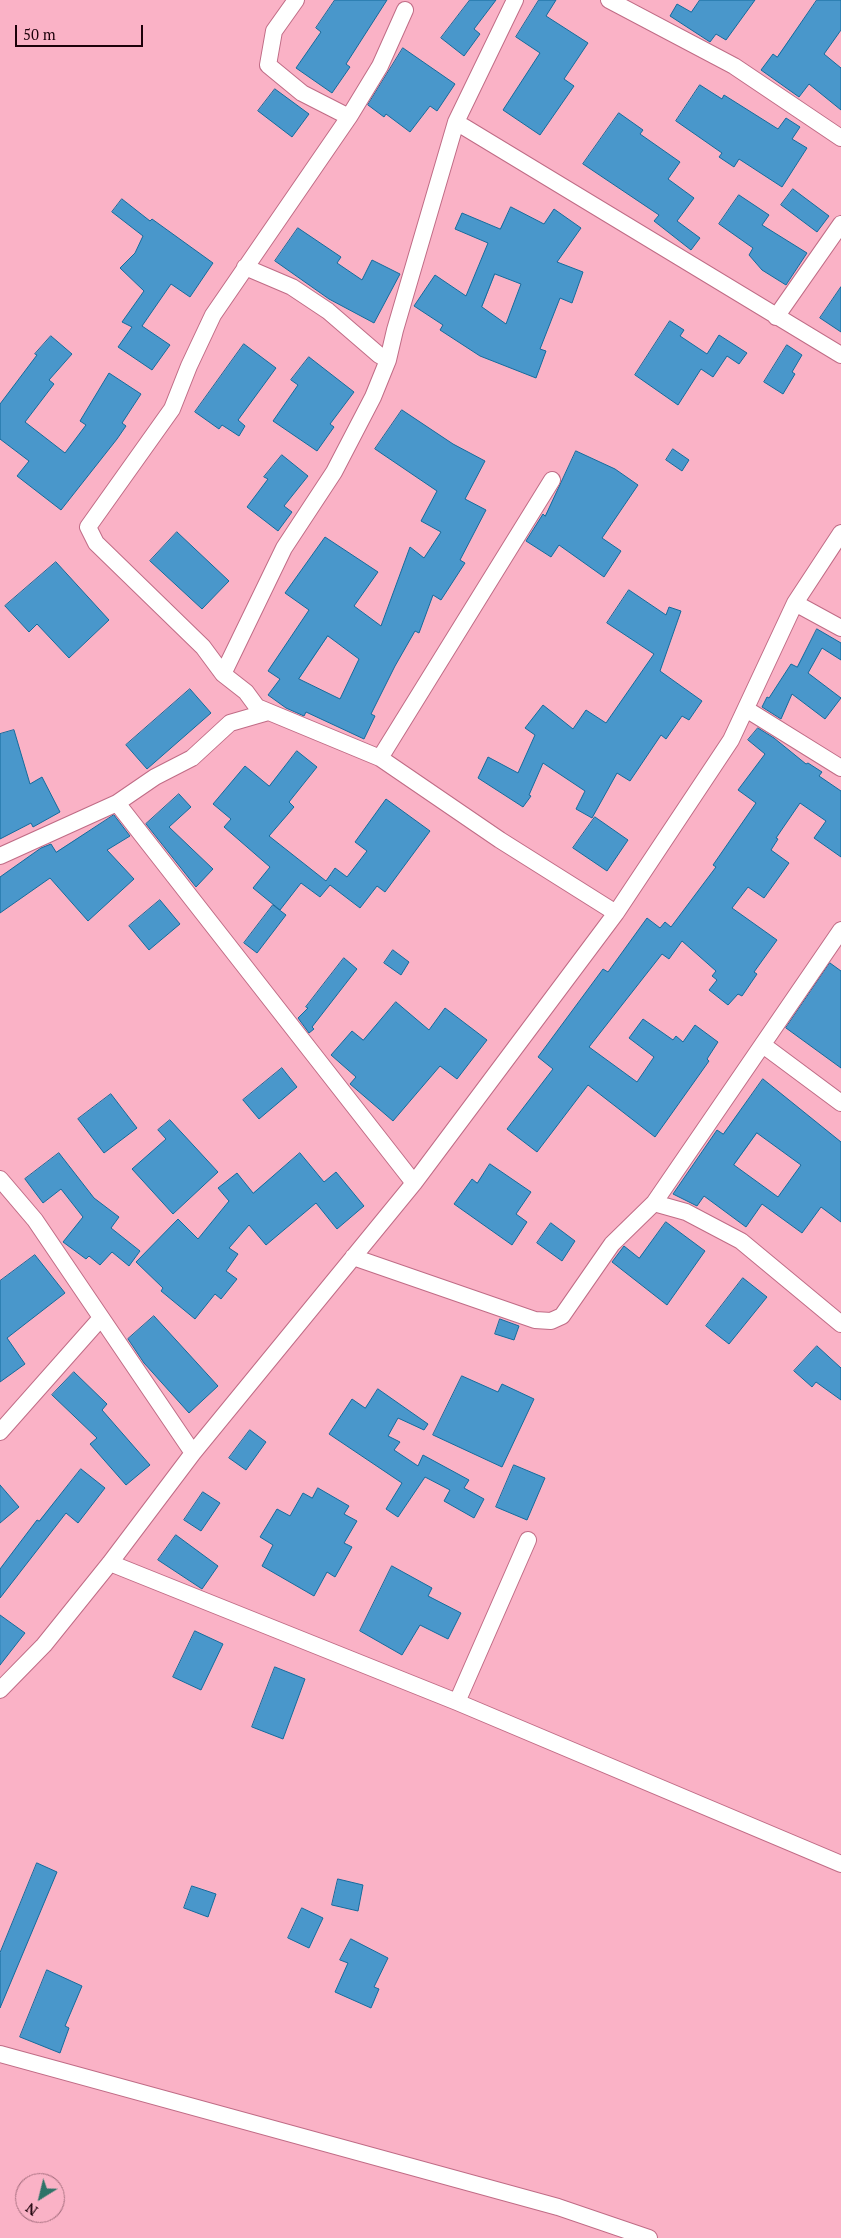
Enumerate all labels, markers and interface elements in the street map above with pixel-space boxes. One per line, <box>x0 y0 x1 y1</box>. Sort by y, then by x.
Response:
scale bar <box>18 15 145 47</box>
text: 50 m <box>23 24 56 44</box>
north arrow <box>15 2173 65 2223</box>
text: N <box>22 2199 41 2221</box>

